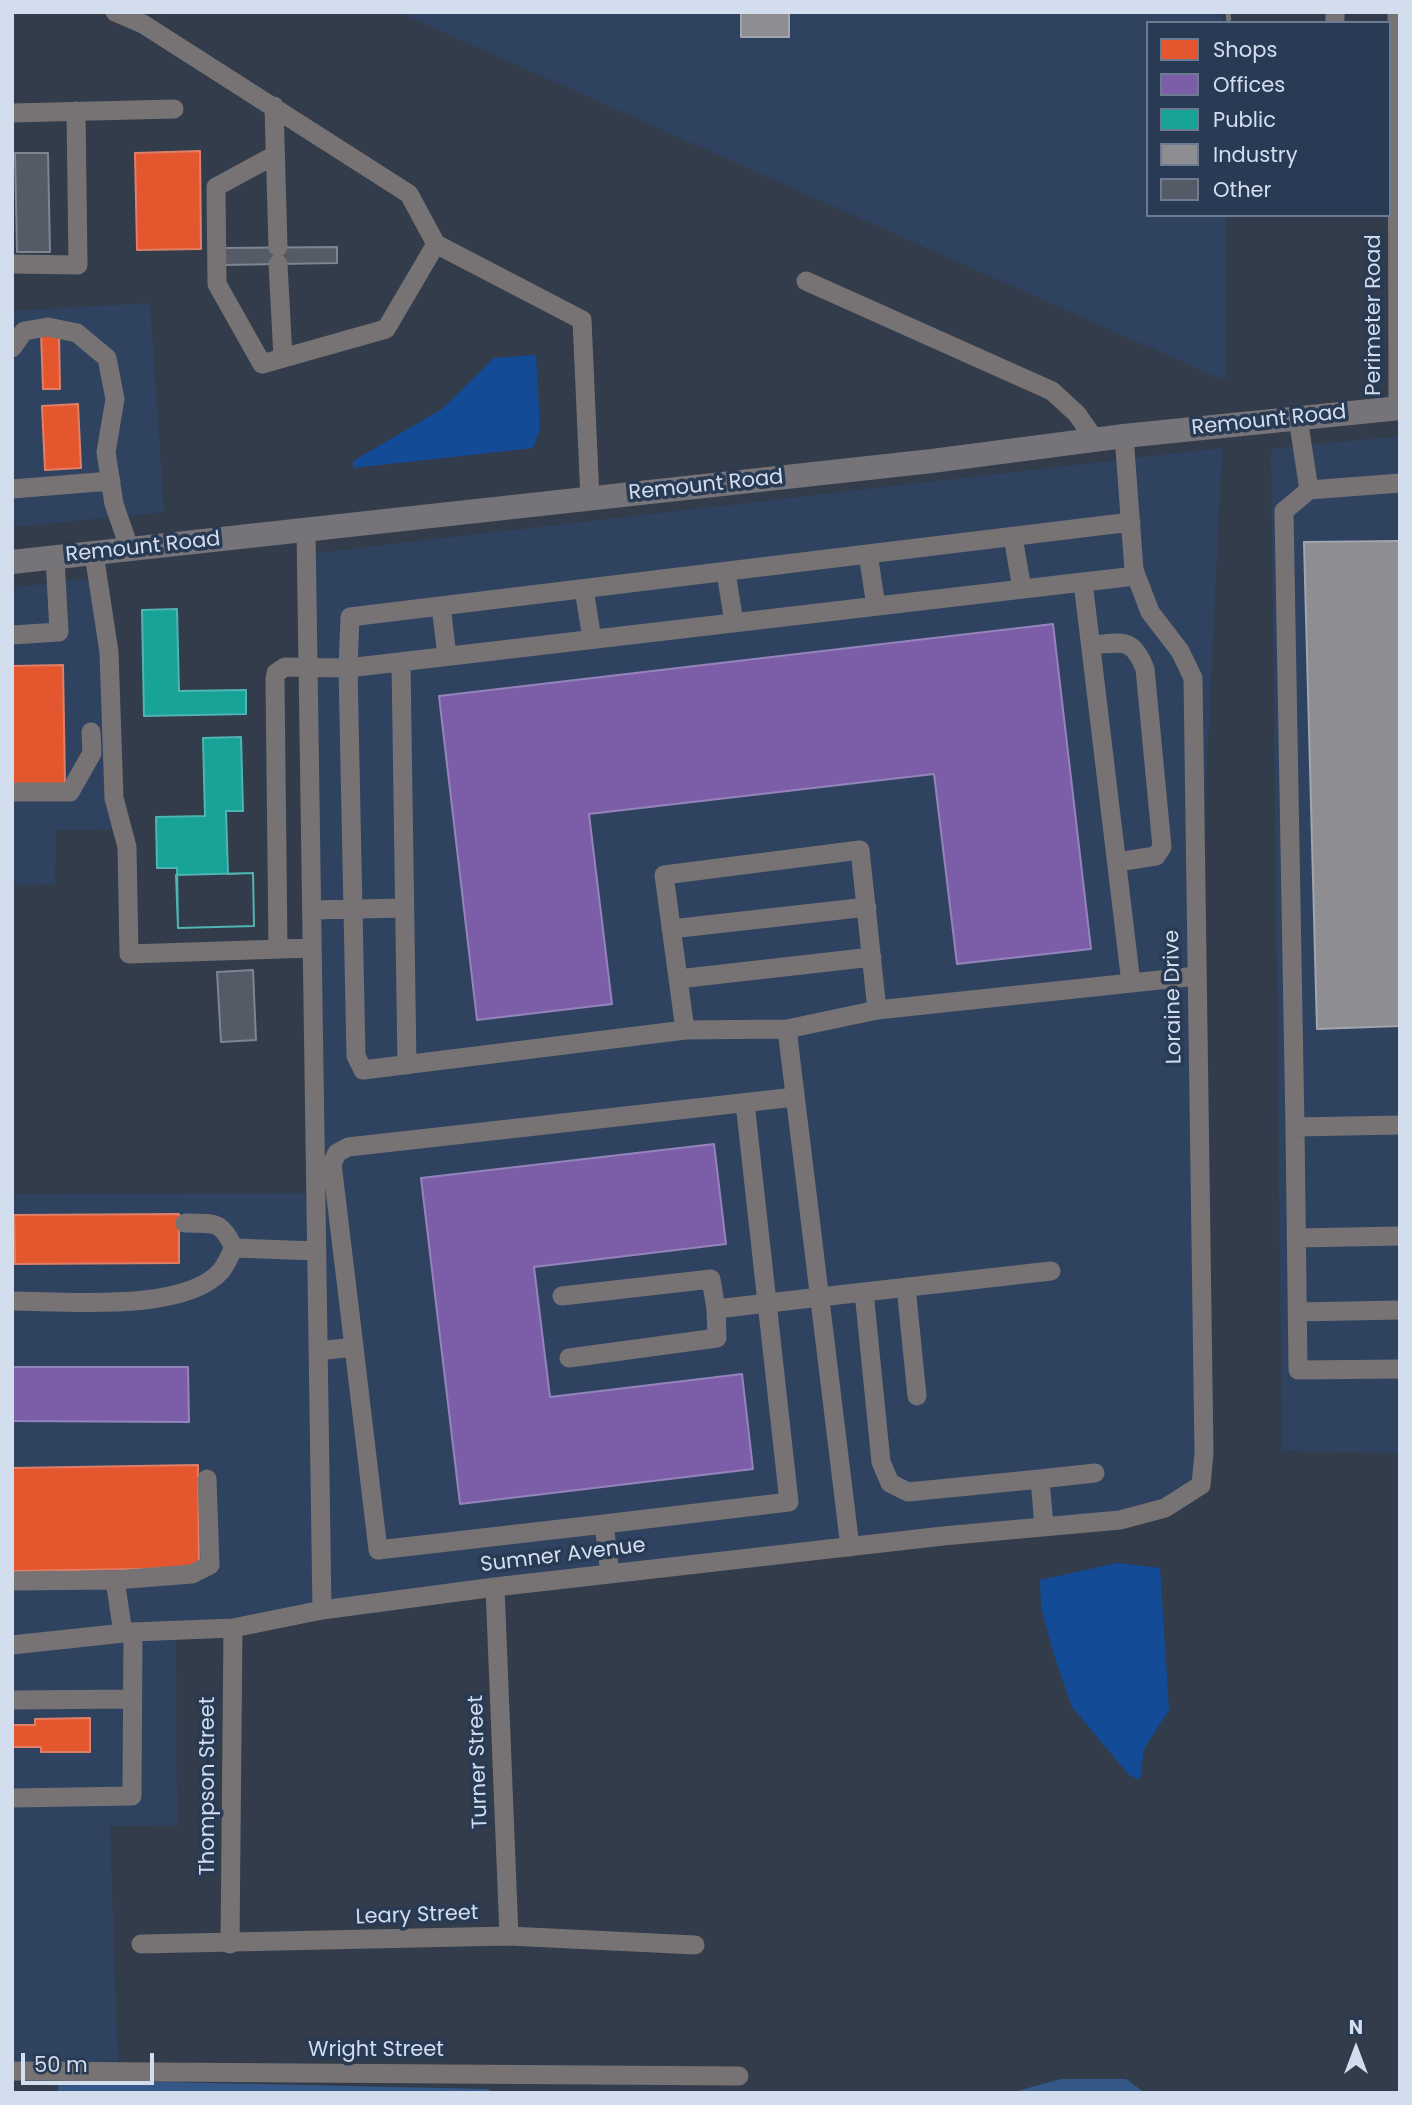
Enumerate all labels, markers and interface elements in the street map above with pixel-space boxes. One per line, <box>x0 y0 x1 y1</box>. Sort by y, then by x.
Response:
legend <box>1146 21 1391 217</box>
text: Shops <box>1213 35 1277 64</box>
text: Offices <box>1213 70 1285 99</box>
text: Public <box>1213 105 1276 134</box>
text: Industry <box>1213 140 1298 169</box>
text: Other <box>1213 175 1271 204</box>
street label: Perimeter Road <box>1362 234 1388 396</box>
street label: Remount Road <box>1190 400 1348 442</box>
street label: Remount Road <box>627 465 785 507</box>
street label: Remount Road <box>64 527 222 569</box>
street label: Loraine Drive <box>1160 930 1188 1064</box>
street label: Sumner Avenue <box>479 1533 647 1579</box>
street label: Turner Street <box>464 1695 494 1829</box>
street label: Thompson Street <box>196 1696 222 1876</box>
street label: Leary Street <box>355 1901 479 1931</box>
north arrow <box>1321 2014 1391 2084</box>
text: N <box>1349 2014 1363 2041</box>
scale bar <box>24 2038 158 2082</box>
street label: Wright Street <box>308 2038 444 2064</box>
text: 50 m <box>34 2050 88 2079</box>

